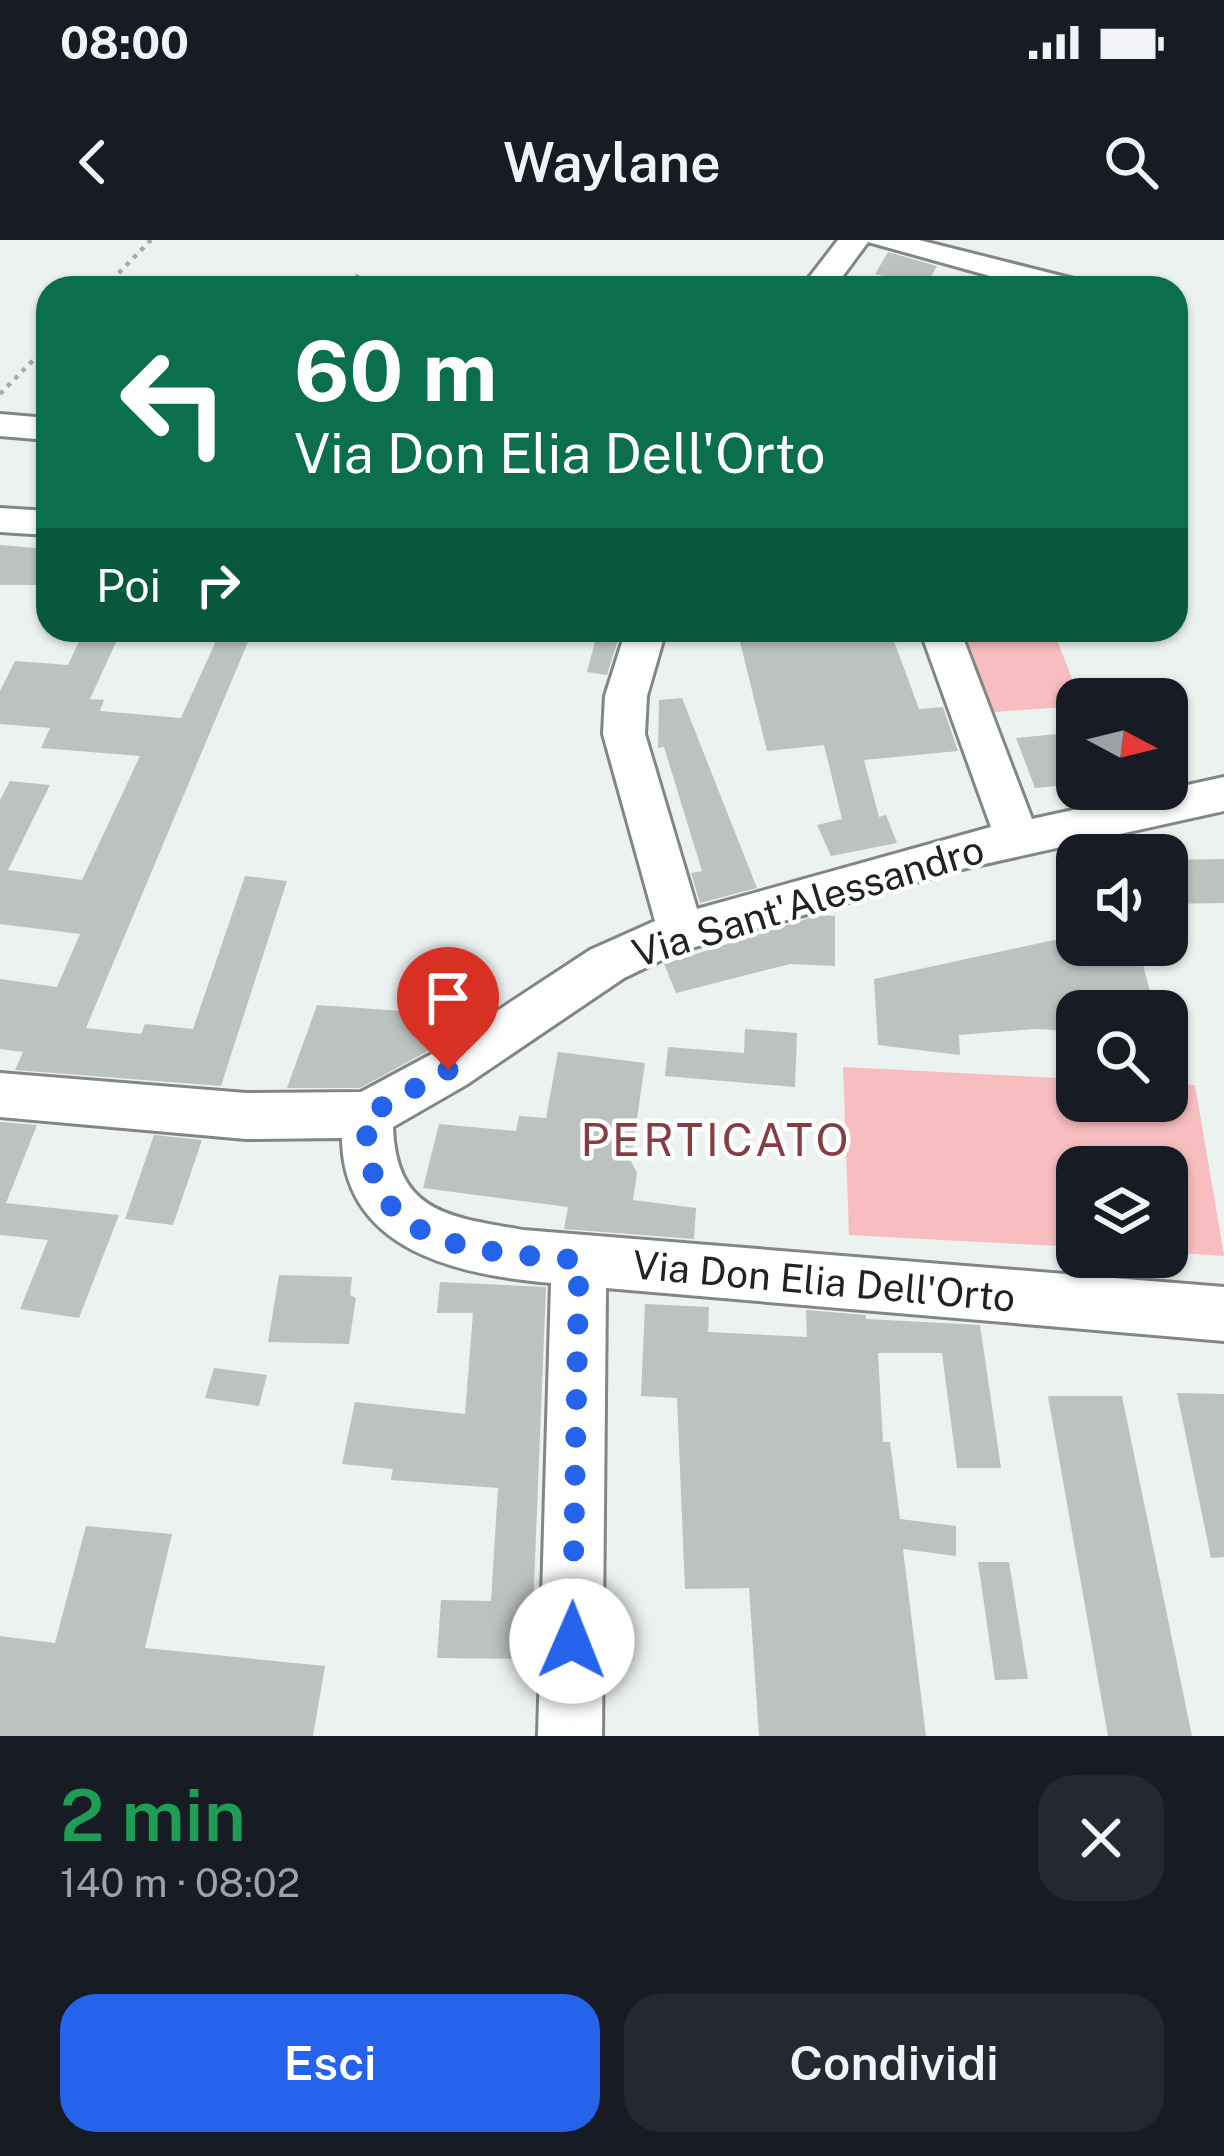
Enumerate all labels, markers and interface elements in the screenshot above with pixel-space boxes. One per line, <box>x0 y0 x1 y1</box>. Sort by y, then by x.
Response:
text: 08:00 <box>60 16 189 69</box>
icon: back <box>60 129 126 195</box>
icon: search <box>1098 129 1164 195</box>
text: Waylane <box>503 131 721 194</box>
text: 60 m <box>294 321 498 420</box>
icon: left <box>96 324 252 480</box>
text: Via Don Elia Dell'Orto <box>294 422 826 485</box>
icon: right <box>185 552 251 618</box>
text: Poi <box>96 559 161 612</box>
north arrow <box>1056 678 1188 810</box>
map controls <box>1056 678 1188 1278</box>
street label: Via Sant'Alessandro <box>627 826 989 976</box>
button: sound <box>1056 834 1188 966</box>
pin <box>397 947 499 1070</box>
icon: arrive <box>415 965 481 1031</box>
button: search <box>1056 990 1188 1122</box>
district label: PERTICATO <box>580 1113 852 1166</box>
button: layers <box>1056 1146 1188 1278</box>
street label: Via Don Elia Dell'Orto <box>631 1241 1017 1321</box>
position arrow <box>509 1578 635 1704</box>
text: 2 min <box>60 1773 246 1857</box>
button: close <box>1038 1775 1164 1901</box>
text: 140 m · 08:02 <box>60 1860 300 1906</box>
button: Esci <box>60 1994 600 2132</box>
button: Condividi <box>624 1994 1164 2132</box>

